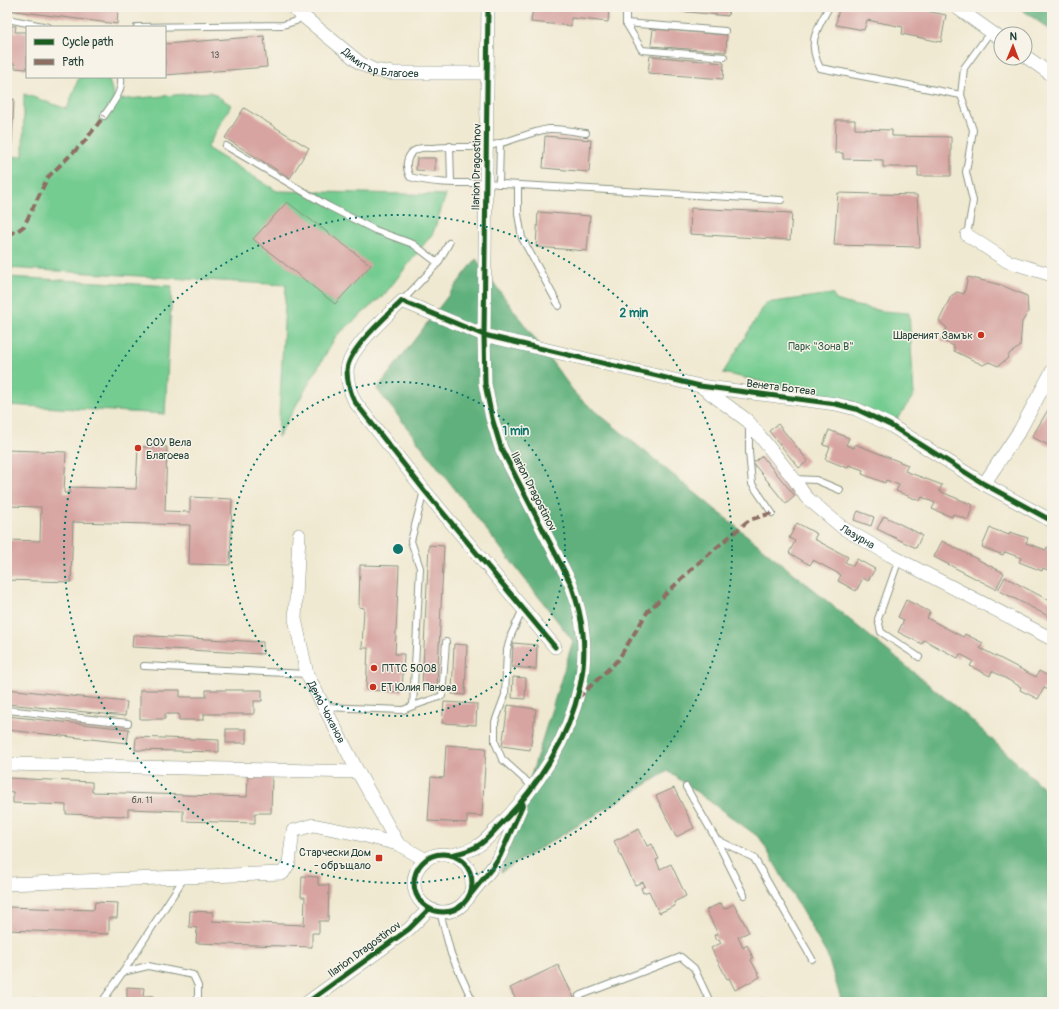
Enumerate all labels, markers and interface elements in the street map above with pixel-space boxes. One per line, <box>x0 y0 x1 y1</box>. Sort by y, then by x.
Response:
legend <box>26 26 166 78</box>
north arrow <box>993 26 1033 66</box>
text: N <box>1009 30 1018 43</box>
text: Cycle path <box>62 35 114 50</box>
street label: Димитър Благоев <box>339 44 419 80</box>
house number: 13 <box>211 50 219 61</box>
text: Path <box>62 55 84 70</box>
street label: Ilarion Dragostinov <box>469 123 484 211</box>
text: 2 min <box>620 306 649 321</box>
place label: Шареният Замък <box>893 329 973 342</box>
marker: Шареният Замък <box>976 330 986 340</box>
park label: Парк "Зона В" <box>788 340 854 353</box>
street label: Венета Ботева <box>746 377 816 398</box>
text: 1 min <box>503 424 530 439</box>
place label: СОУ Вела Благоева <box>146 436 191 462</box>
marker: СОУ Вела Благоева <box>133 443 143 453</box>
street label: Ilarion Dragostinov <box>508 450 559 533</box>
street label: Лазурна <box>837 521 877 552</box>
centre of rings <box>391 542 405 556</box>
place label: ПТТС 5008 <box>382 662 437 675</box>
marker: ПТТС 5008 <box>369 663 379 673</box>
street label: Деню Чоканов <box>304 678 348 746</box>
place label: ЕТ Юлия Панова <box>381 681 457 694</box>
marker: ЕТ Юлия Панова <box>368 682 378 692</box>
house number: бл. 11 <box>132 795 152 806</box>
place label: Старчески Дом - обръщало <box>299 846 371 872</box>
marker: Старчески Дом - обръщало <box>374 853 384 863</box>
street label: Ilarion Dragostinov <box>325 919 403 980</box>

